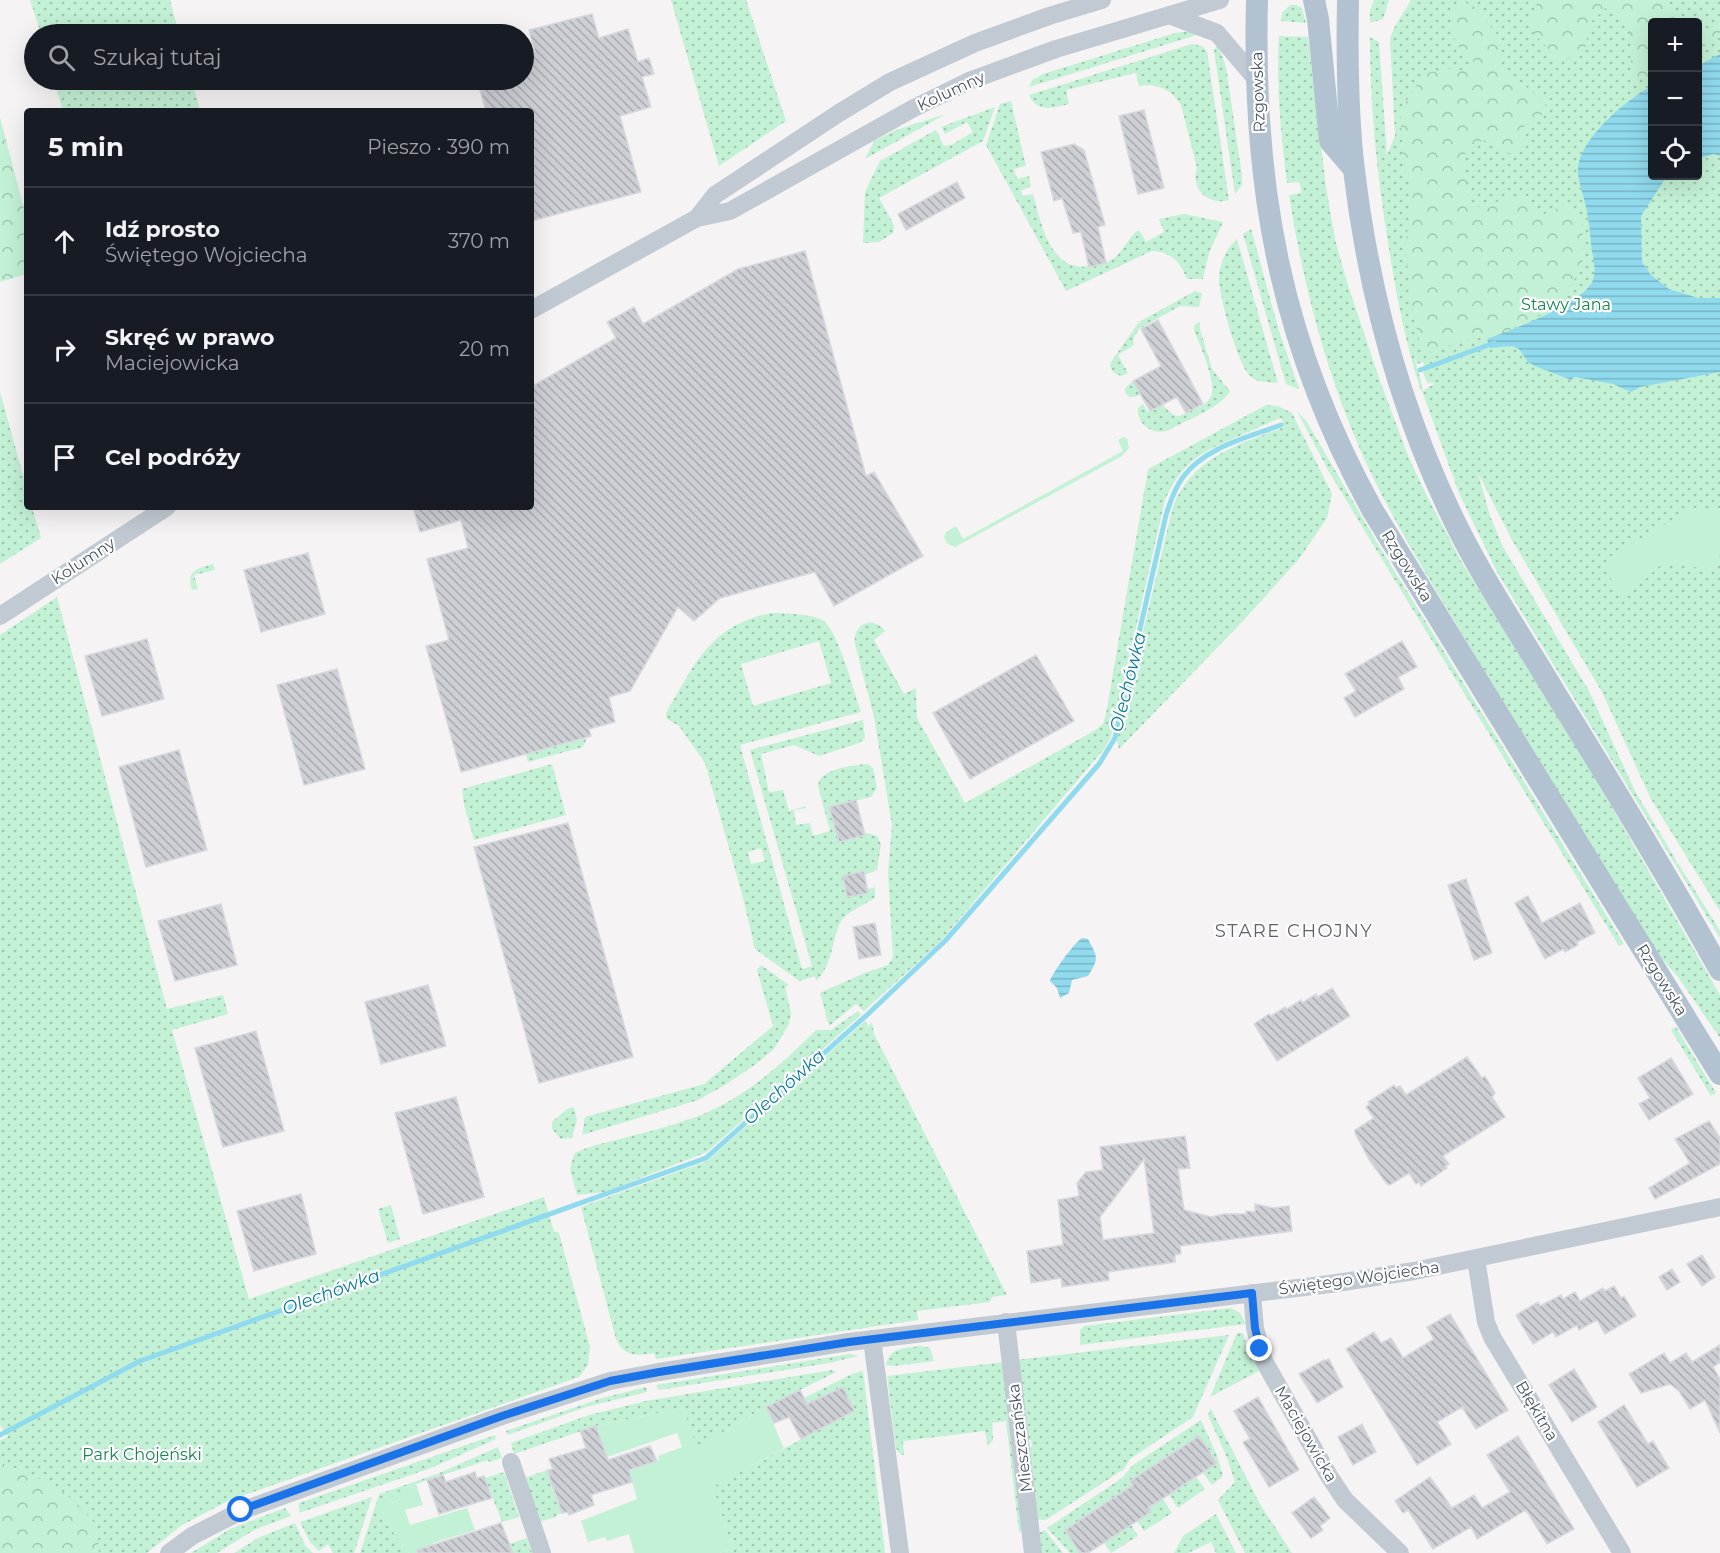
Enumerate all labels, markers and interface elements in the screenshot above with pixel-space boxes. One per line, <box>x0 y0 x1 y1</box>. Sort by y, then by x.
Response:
map controls <box>1648 18 1702 180</box>
button: + <box>1648 18 1702 72</box>
search box <box>24 24 534 90</box>
icon: search <box>45 41 78 74</box>
text: Szukaj tutaj <box>93 44 221 71</box>
street label: Rzgowska <box>1247 51 1269 133</box>
street label: Kolumny <box>914 67 988 115</box>
button: − <box>1648 72 1702 126</box>
button: locate <box>1648 126 1702 180</box>
text: 5 min <box>48 131 124 163</box>
text: Pieszo · 390 m <box>367 135 510 159</box>
text: Idź prosto <box>105 216 220 243</box>
icon: ahead <box>48 225 81 258</box>
text: 370 m <box>448 229 510 253</box>
text: Świętego Wojciecha <box>105 243 308 267</box>
park label: Stawy Jana <box>1521 295 1611 314</box>
text: Skręć w prawo <box>105 324 274 351</box>
icon: right <box>48 333 81 366</box>
text: 20 m <box>459 337 510 361</box>
text: Maciejowicka <box>105 351 240 375</box>
icon: arrive <box>48 441 81 474</box>
text: Cel podróży <box>105 444 241 471</box>
street label: Rzgowska <box>1377 527 1437 605</box>
street label: Kolumny <box>48 533 119 589</box>
water label: Olechówka <box>1105 630 1151 734</box>
district label: STARE CHOJNY <box>1215 920 1373 942</box>
street label: Rzgowska <box>1632 941 1692 1019</box>
water label: Olechówka <box>739 1045 829 1129</box>
street label: Świętego Wojciecha <box>1277 1257 1441 1299</box>
water label: Olechówka <box>279 1264 383 1320</box>
route end <box>1246 1335 1272 1361</box>
street label: Błękitna <box>1512 1378 1562 1444</box>
street label: Mieszczańska <box>1004 1383 1036 1493</box>
street label: Maciejowicka <box>1271 1383 1341 1485</box>
park label: Park Chojeński <box>82 1445 202 1464</box>
route start <box>227 1496 253 1522</box>

